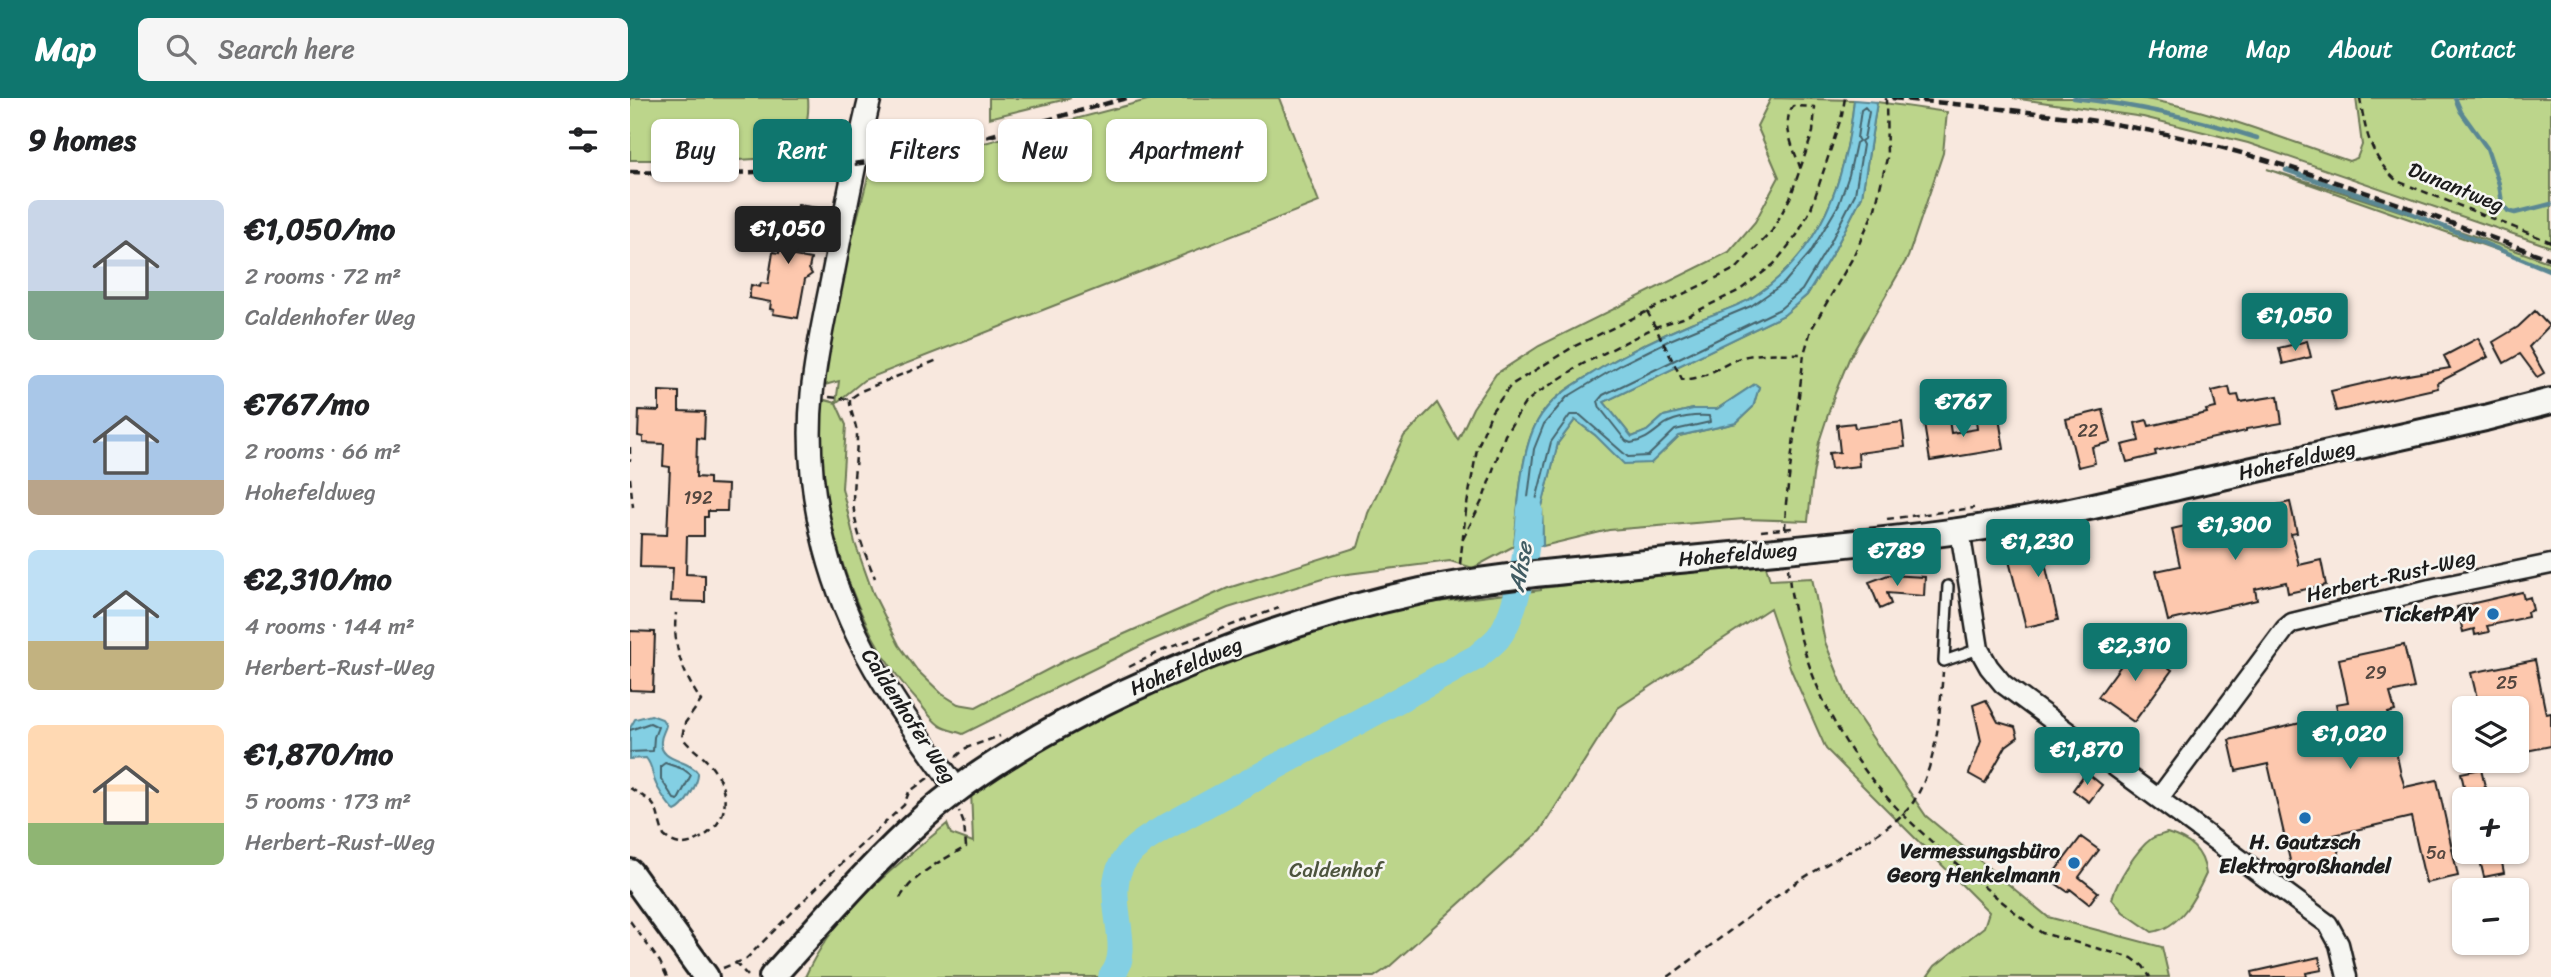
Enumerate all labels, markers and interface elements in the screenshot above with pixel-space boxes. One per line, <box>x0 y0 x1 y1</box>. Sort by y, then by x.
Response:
search box <box>138 18 628 81</box>
text: Map <box>35 20 96 78</box>
text: Search here <box>218 26 355 72</box>
text: Home <box>2148 28 2208 70</box>
text: Map <box>2246 28 2290 70</box>
text: About <box>2328 28 2393 70</box>
text: Contact <box>2431 28 2516 70</box>
icon: search <box>162 30 200 68</box>
text: 9 homes <box>28 113 136 167</box>
chip: Buy <box>651 119 739 182</box>
chip: Rent <box>753 119 852 182</box>
chip: Filters <box>866 119 984 182</box>
chip: New <box>998 119 1092 182</box>
chip: Apartment <box>1106 119 1267 182</box>
icon: filters <box>564 121 602 159</box>
street label: Dunantweg <box>2402 151 2510 224</box>
text: €1,050/mo <box>245 202 395 256</box>
pin: €1,050 <box>731 206 845 266</box>
text: €1,050 <box>751 208 825 249</box>
icon: home <box>84 228 168 312</box>
text: 2 rooms · 72 m² <box>245 256 401 297</box>
pin: €1,050 <box>2238 294 2352 353</box>
text: €1,050 <box>2258 295 2332 336</box>
text: Caldenhofer Weg <box>245 297 416 338</box>
text: €767/mo <box>245 377 369 431</box>
pin: €767 <box>1922 380 2004 439</box>
text: €767 <box>1936 381 1990 422</box>
icon: home <box>84 403 168 487</box>
house number: 22 <box>2078 415 2098 447</box>
street label: Hohefeldweg <box>2234 428 2360 492</box>
text: 2 rooms · 66 m² <box>245 431 401 472</box>
text: Hohefeldweg <box>245 472 376 513</box>
house number: 192 <box>683 482 713 514</box>
pin: €1,300 <box>2178 503 2292 562</box>
text: €1,300 <box>2198 504 2272 545</box>
pin: €1,230 <box>1981 519 2095 579</box>
text: €1,230 <box>2002 521 2074 562</box>
pin: €789 <box>1856 528 1938 588</box>
street label: Hohefeldweg <box>1677 530 1799 578</box>
text: €789 <box>1869 530 1925 571</box>
water label: Ahse <box>1496 537 1545 596</box>
street label: Herbert-Rust-Weg <box>2302 538 2480 614</box>
text: €2,310/mo <box>245 552 392 606</box>
icon: home <box>84 578 168 662</box>
place label: TicketPAY <box>2383 595 2480 633</box>
text: 4 rooms · 144 m² <box>245 606 415 647</box>
marker: TicketPAY <box>2485 606 2501 622</box>
pin: €2,310 <box>2078 624 2192 683</box>
street label: Hohefeldweg <box>1124 625 1248 707</box>
text: €2,310 <box>2099 625 2171 666</box>
street label: Caldenhofer Weg <box>851 640 968 792</box>
text: Herbert-Rust-Weg <box>245 647 435 688</box>
house number: 29 <box>2365 657 2387 689</box>
house number: 25 <box>2496 667 2518 699</box>
map controls <box>2452 696 2529 955</box>
button: layers <box>2452 696 2529 773</box>
pin: €1,020 <box>2293 712 2407 771</box>
text: €1,020 <box>2313 713 2387 754</box>
text: €1,870/mo <box>245 727 393 781</box>
pin: €1,870 <box>2030 728 2144 787</box>
text: €1,870 <box>2051 729 2123 770</box>
icon: home <box>84 753 168 837</box>
text: 5 rooms · 173 m² <box>245 781 411 822</box>
button: + <box>2452 787 2529 864</box>
marker: H. Gautzsch Elektrogroßhandel <box>2297 810 2313 826</box>
text: Herbert-Rust-Weg <box>245 822 435 863</box>
place label: H. Gautzsch Elektrogroßhandel <box>2219 823 2392 885</box>
place label: Vermessungsbüro Georg Henkelmann <box>1886 832 2061 894</box>
house number: 5a <box>2426 837 2446 869</box>
park label: Caldenhof <box>1289 851 1386 889</box>
marker: Vermessungsbüro Georg Henkelmann <box>2066 855 2082 871</box>
button: − <box>2452 878 2529 955</box>

